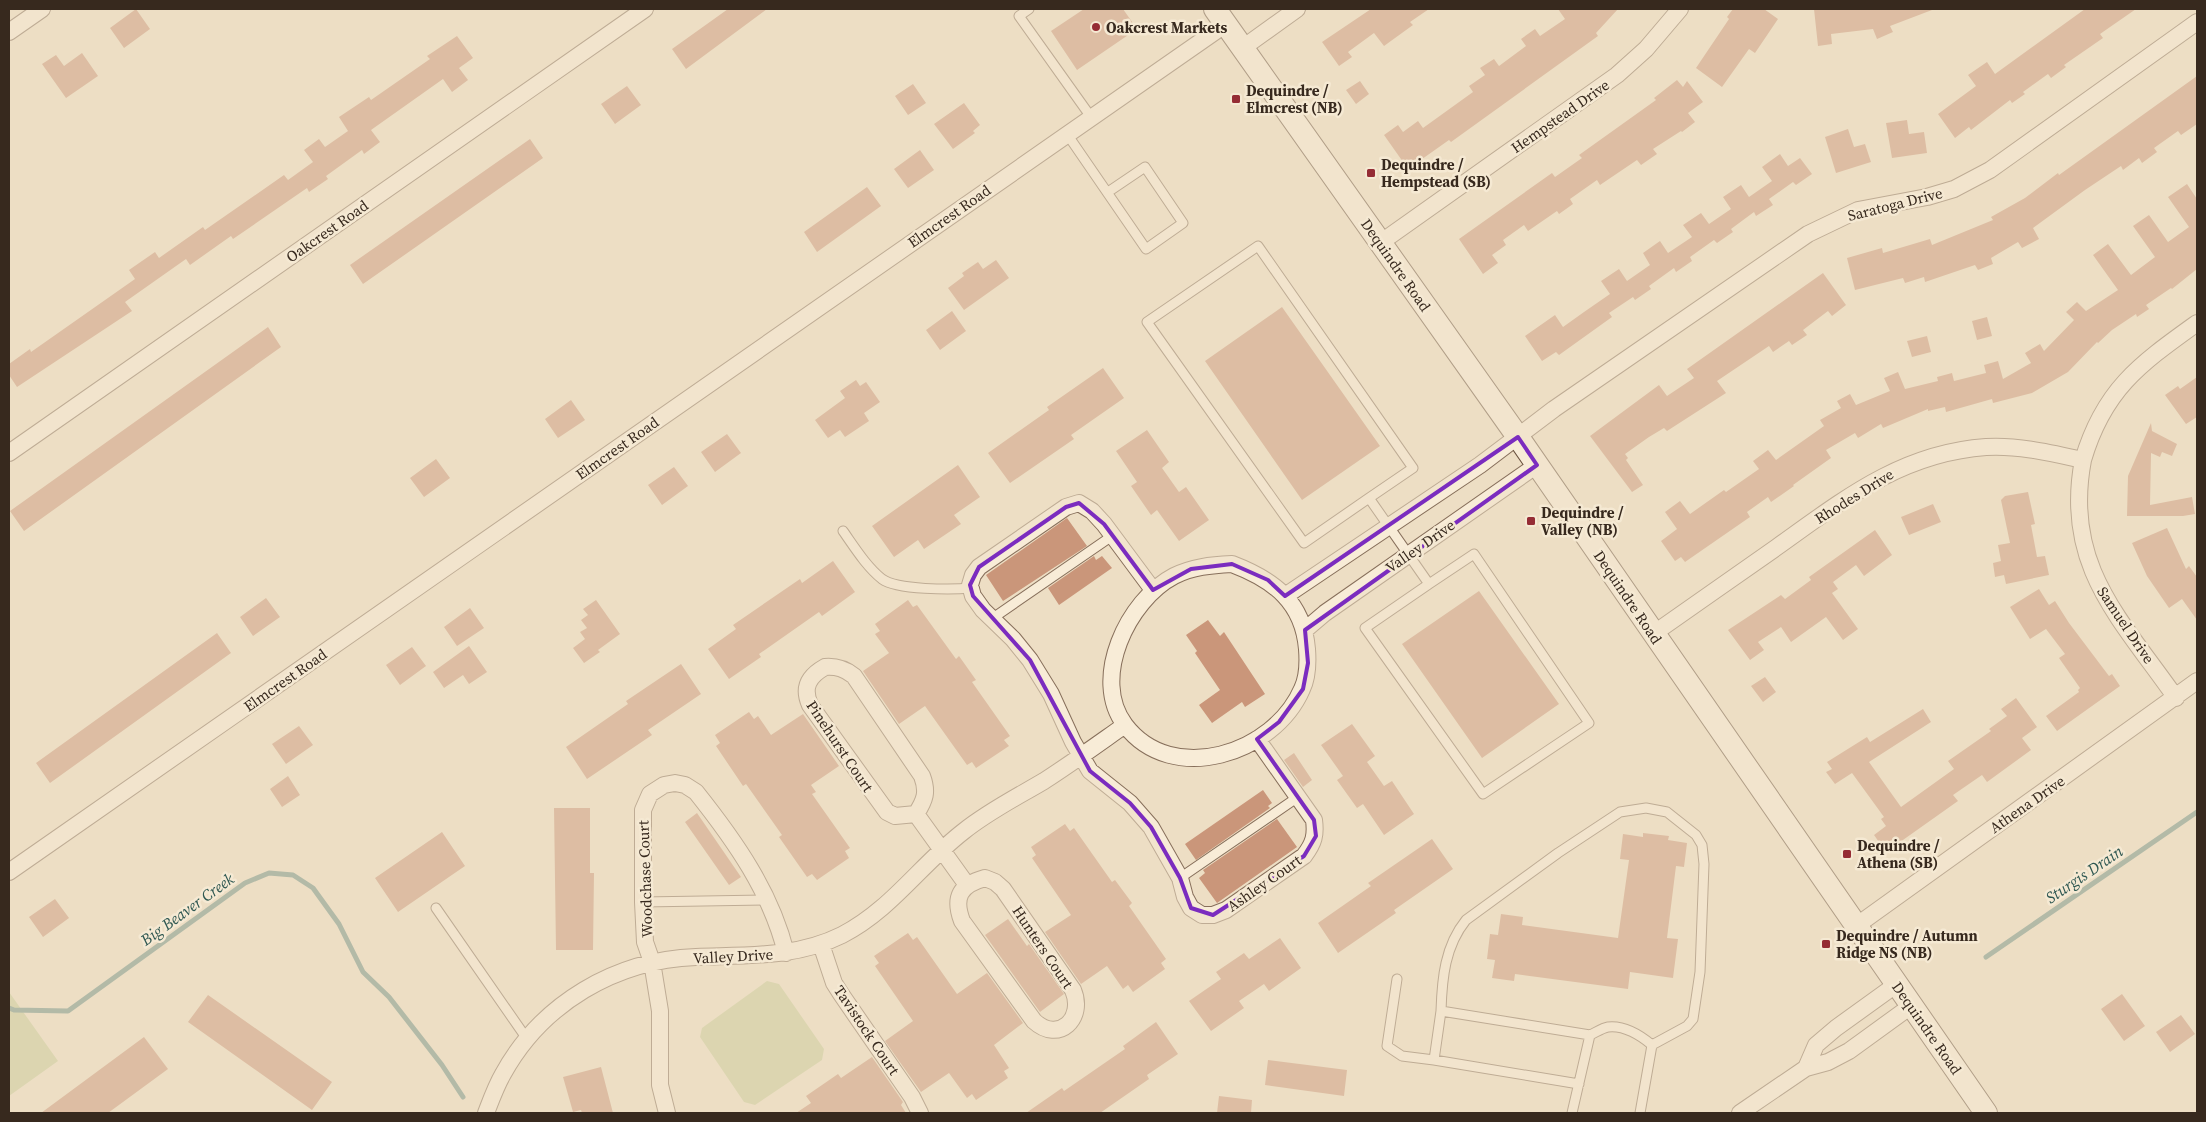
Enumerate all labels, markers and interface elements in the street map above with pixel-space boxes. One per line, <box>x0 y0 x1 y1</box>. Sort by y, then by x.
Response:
place label: Oakcrest Markets <box>1106 17 1227 38</box>
marker: Oakcrest Markets <box>1090 21 1102 33</box>
street label: Hempstead Drive <box>1507 74 1614 158</box>
place label: Dequindre / Elmcrest (NB) <box>1246 80 1343 118</box>
marker: Dequindre / Elmcrest (NB) <box>1230 93 1242 105</box>
place label: Dequindre / Hempstead (SB) <box>1381 154 1491 192</box>
marker: Dequindre / Hempstead (SB) <box>1365 167 1377 179</box>
street label: Elmcrest Road <box>903 179 995 252</box>
street label: Saratoga Drive <box>1845 182 1945 226</box>
street label: Oakcrest Road <box>282 195 373 267</box>
street label: Dequindre Road <box>1356 214 1436 316</box>
street label: Elmcrest Road <box>571 411 663 484</box>
street label: Rhodes Drive <box>1811 463 1898 529</box>
place label: Dequindre / Valley (NB) <box>1541 502 1624 540</box>
street label: Valley Drive <box>1381 514 1459 578</box>
marker: Dequindre / Valley (NB) <box>1525 515 1537 527</box>
street label: Dequindre Road <box>1589 546 1667 648</box>
street label: Samuel Drive <box>2092 582 2160 668</box>
street label: Elmcrest Road <box>239 643 331 716</box>
street label: Pinehurst Court <box>801 696 879 796</box>
street label: Athena Drive <box>1985 770 2069 838</box>
street label: Woodchase Court <box>632 820 658 938</box>
place label: Dequindre / Athena (SB) <box>1857 835 1940 873</box>
water label: Sturgis Drain <box>2041 840 2127 908</box>
marker: Dequindre / Athena (SB) <box>1841 848 1853 860</box>
street label: Ashley Court <box>1223 850 1305 916</box>
water label: Big Beaver Creek <box>135 867 239 951</box>
street label: Hunters Court <box>1008 901 1079 993</box>
place label: Dequindre / Autumn Ridge NS (NB) <box>1836 925 1978 963</box>
marker: Dequindre / Autumn Ridge NS (NB) <box>1820 938 1832 950</box>
street label: Valley Drive <box>692 943 774 969</box>
street label: Dequindre Road <box>1887 977 1967 1079</box>
street label: Tavistock Court <box>829 981 905 1079</box>

